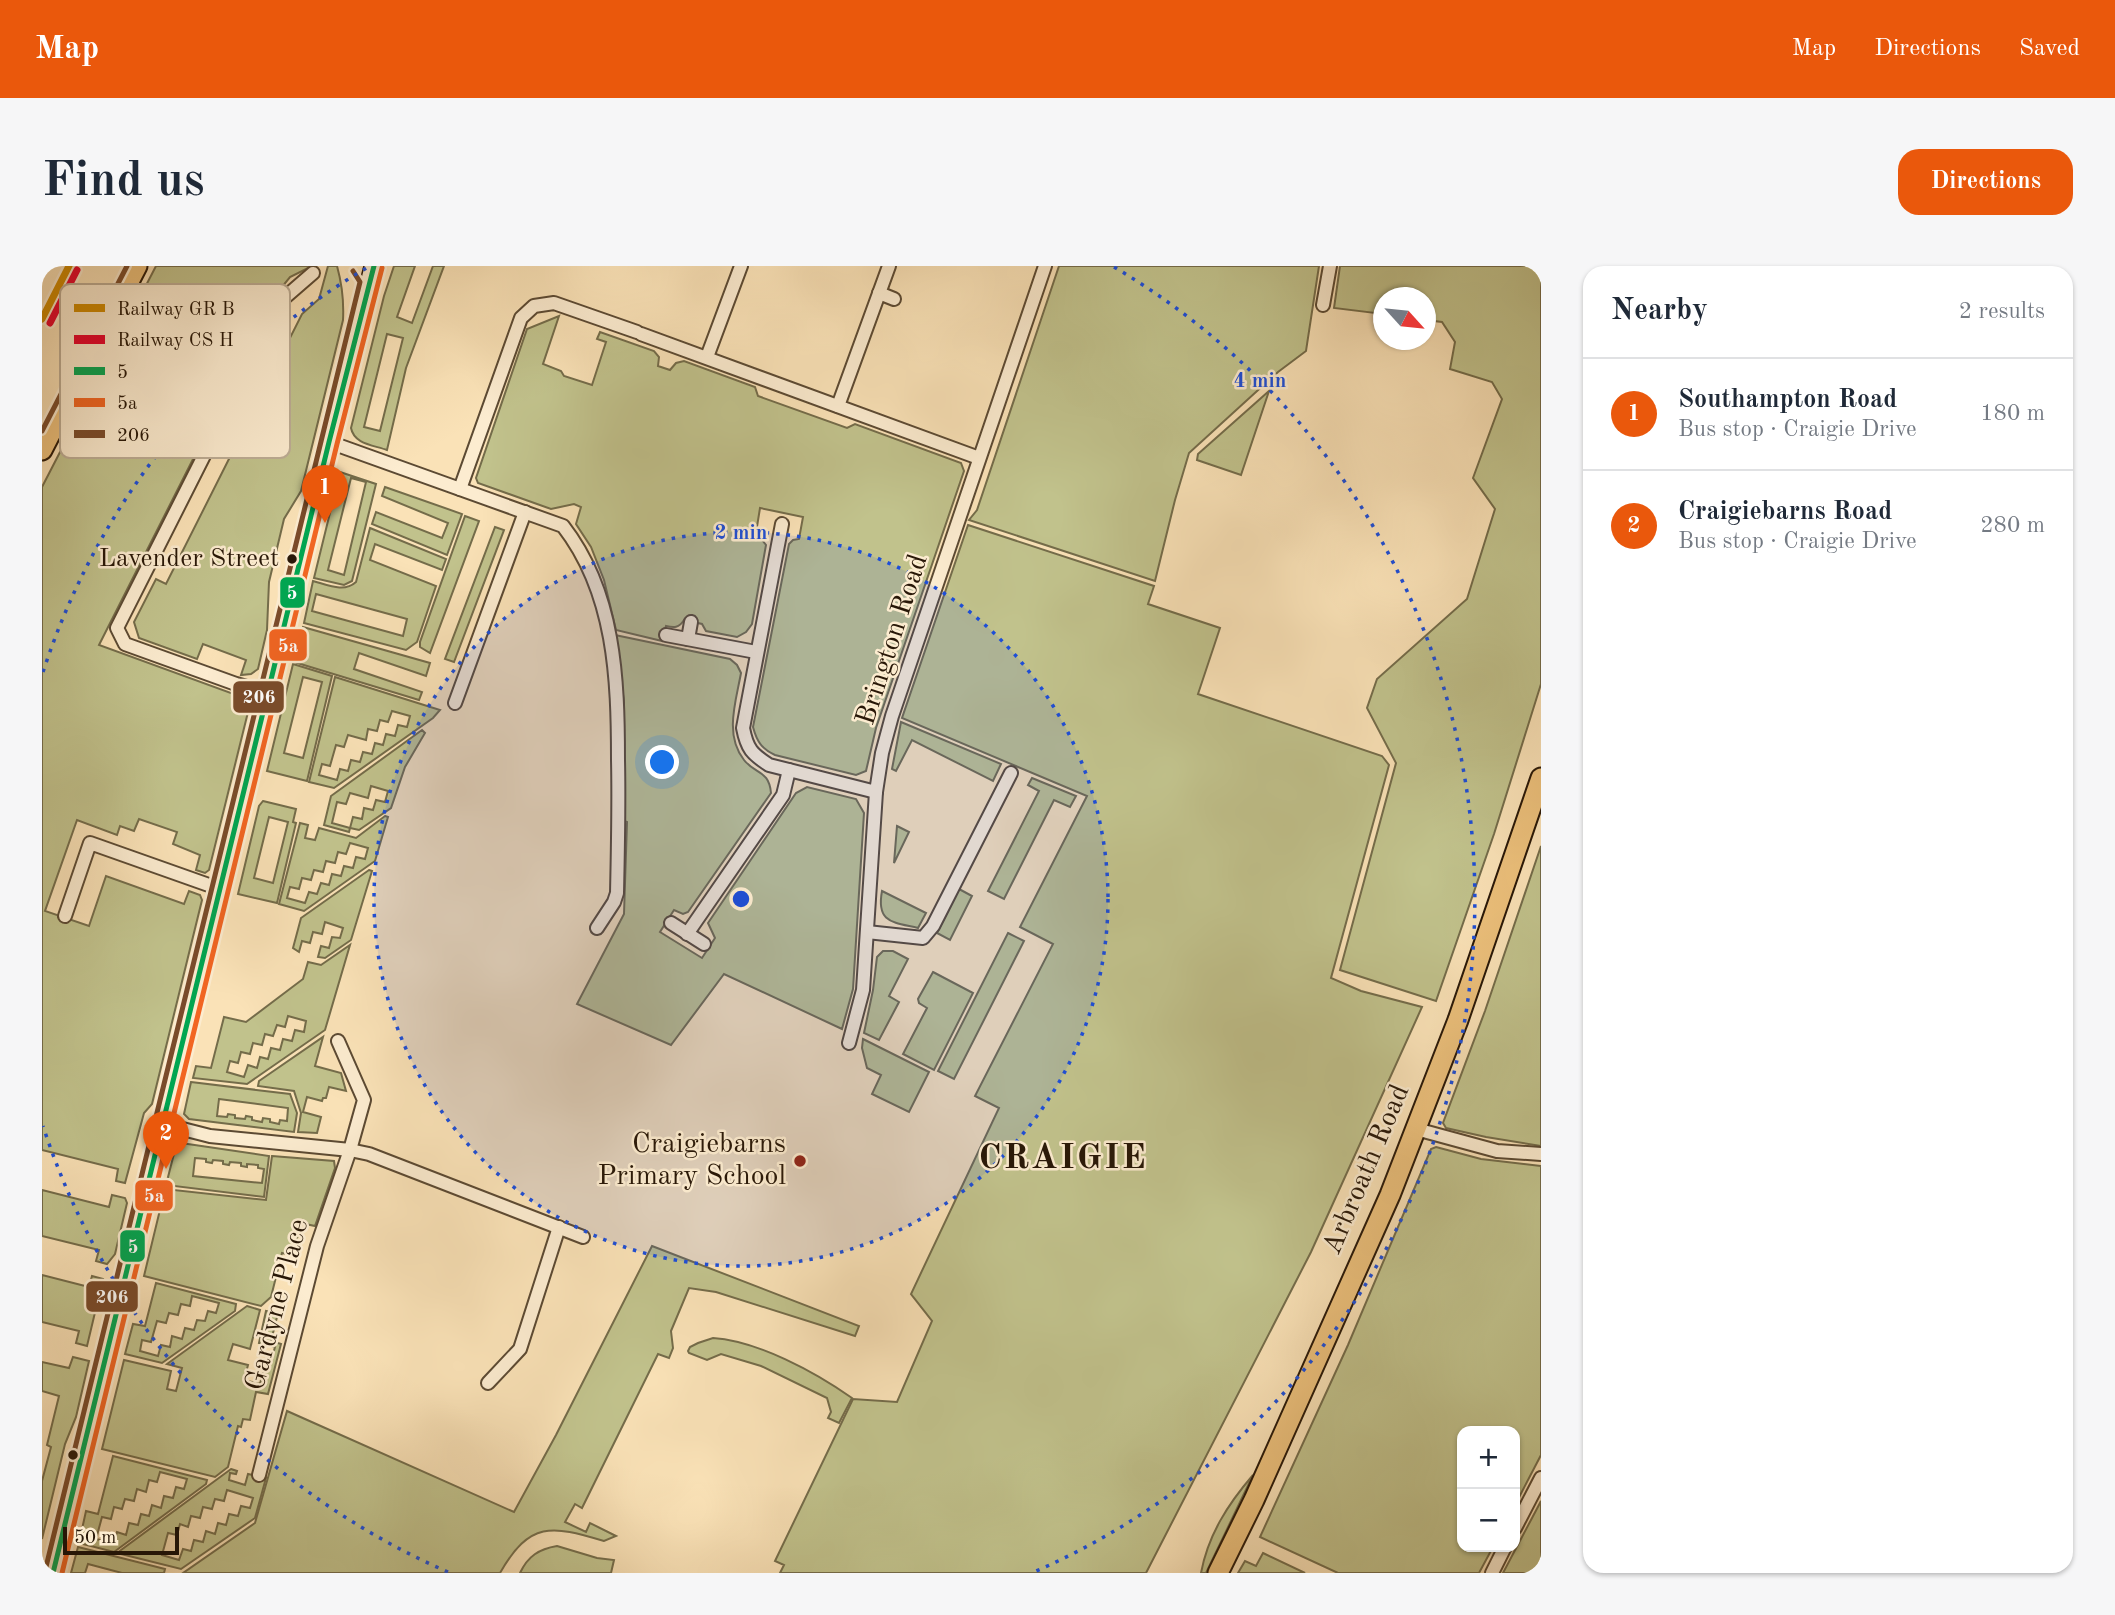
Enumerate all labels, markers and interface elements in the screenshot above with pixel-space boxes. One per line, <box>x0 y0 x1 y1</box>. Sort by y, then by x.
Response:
text: Map <box>35 33 99 66</box>
text: Map <box>1792 37 1836 61</box>
text: Directions <box>1874 37 1981 61</box>
text: Saved <box>2019 37 2080 61</box>
button: Directions <box>1898 149 2073 215</box>
text: Find us <box>42 158 205 207</box>
legend <box>60 284 290 458</box>
north arrow <box>1373 287 1436 350</box>
text: Nearby <box>1611 296 1708 326</box>
text: 2 results <box>1959 300 2045 323</box>
text: Railway GR B <box>117 301 235 320</box>
text: Railway CS H <box>117 332 234 351</box>
text: 5 <box>117 364 128 383</box>
text: 4 min <box>1234 371 1286 392</box>
text: Southampton Road <box>1678 387 1897 413</box>
text: 5a <box>117 395 138 414</box>
text: 1 <box>1627 402 1641 425</box>
text: 180 m <box>1980 402 2045 425</box>
text: Bus stop · Craigie Drive <box>1678 418 1917 441</box>
text: 206 <box>117 427 150 446</box>
pin: 1 <box>302 465 348 523</box>
text: Craigiebarns Road <box>1678 499 1892 525</box>
text: 2 <box>1627 514 1641 537</box>
text: 280 m <box>1980 514 2045 537</box>
text: 2 min <box>715 523 767 544</box>
text: Bus stop · Craigie Drive <box>1678 530 1917 553</box>
place label: Lavender Street <box>99 546 279 572</box>
street label: Brington Road <box>852 551 934 729</box>
marker: Lavender Street <box>285 552 299 566</box>
line badge: 5 <box>279 576 306 609</box>
text: 5 <box>286 585 298 604</box>
line badge: 5a <box>268 628 308 662</box>
text: 5a <box>278 638 299 657</box>
line badge: 206 <box>232 680 285 714</box>
text: 206 <box>242 689 276 708</box>
your location <box>645 745 679 779</box>
centre of rings <box>729 887 753 911</box>
street label: Arbroath Road <box>1319 1081 1415 1259</box>
pin: 2 <box>143 1111 189 1169</box>
place label: Craigiebarns Primary School <box>598 1131 786 1191</box>
district label: CRAIGIE <box>978 1141 1148 1176</box>
marker: Craigiebarns Primary School <box>792 1153 808 1169</box>
line badge: 5a <box>134 1179 174 1212</box>
text: 5a <box>144 1188 165 1207</box>
street label: Gardyne Place <box>242 1216 314 1394</box>
line badge: 5 <box>119 1229 146 1263</box>
text: 5 <box>127 1239 139 1258</box>
line badge: 206 <box>85 1280 139 1313</box>
text: 206 <box>95 1289 129 1308</box>
map controls <box>1457 1426 1520 1552</box>
button: + <box>1457 1426 1520 1489</box>
unlabelled marker <box>66 1448 80 1462</box>
button: − <box>1457 1489 1520 1552</box>
scale bar <box>63 1524 178 1556</box>
text: 50 m <box>74 1529 116 1548</box>

